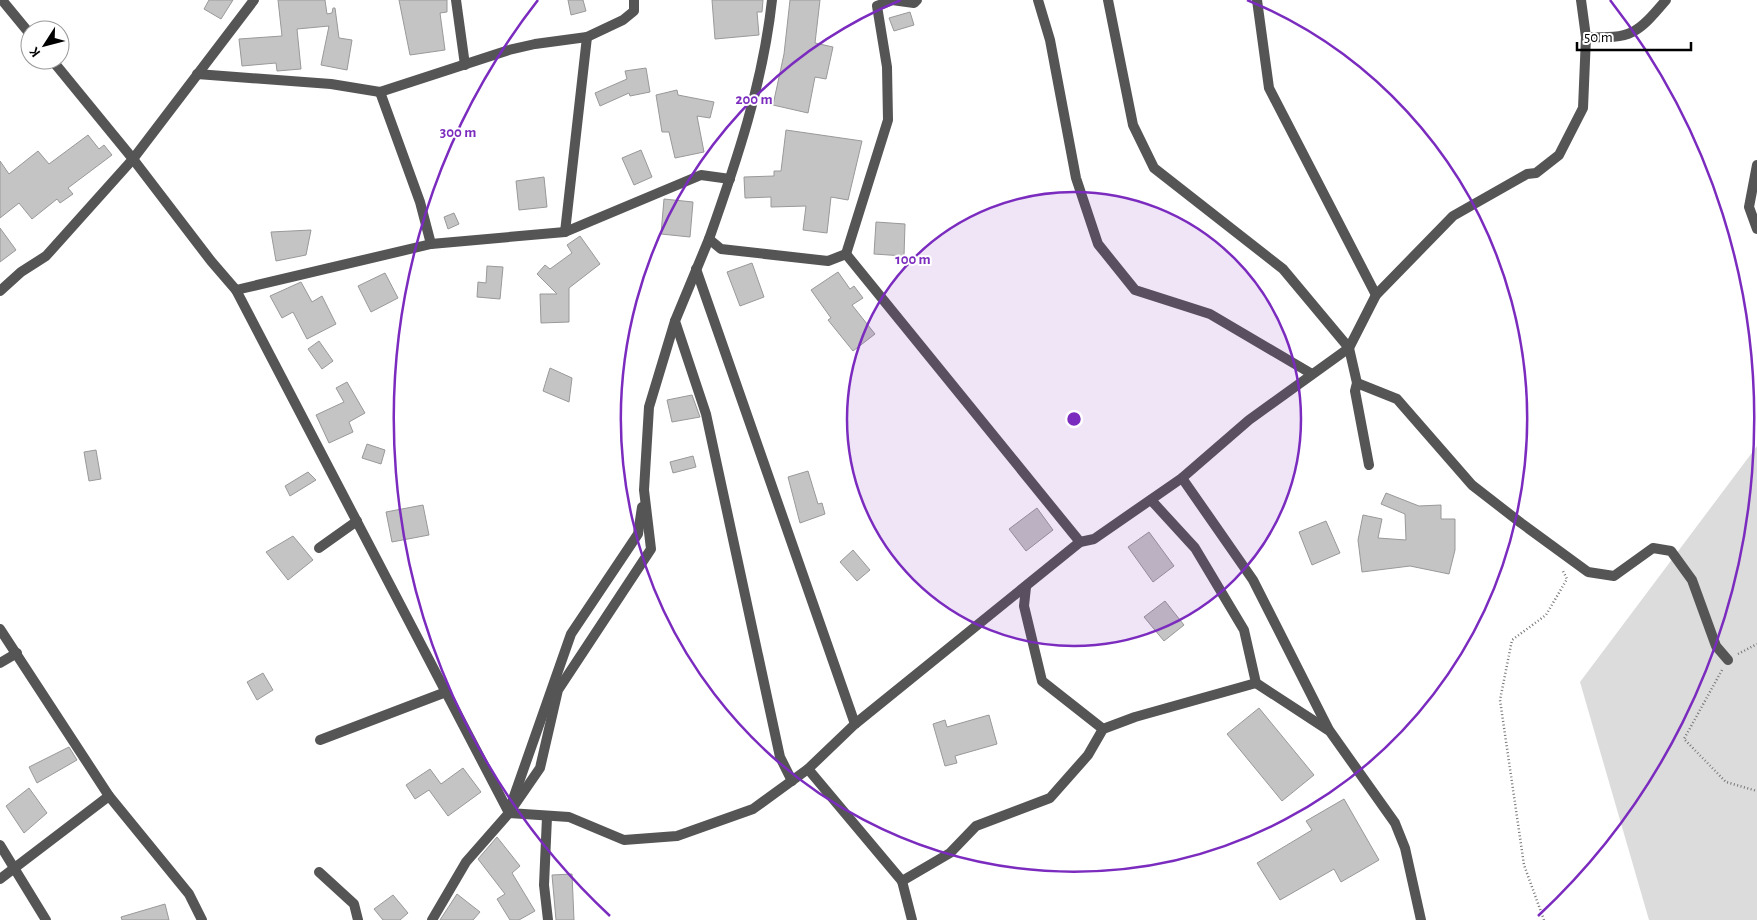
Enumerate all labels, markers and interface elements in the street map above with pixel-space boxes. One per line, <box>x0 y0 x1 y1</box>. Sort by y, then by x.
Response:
north arrow <box>20 20 70 70</box>
scale bar <box>1577 20 1691 52</box>
text: 50 m <box>1584 30 1613 45</box>
text: K <box>27 44 43 59</box>
text: 200 m <box>735 92 773 107</box>
text: 300 m <box>440 125 476 140</box>
text: 100 m <box>895 252 931 267</box>
centre of rings <box>1065 410 1083 428</box>

